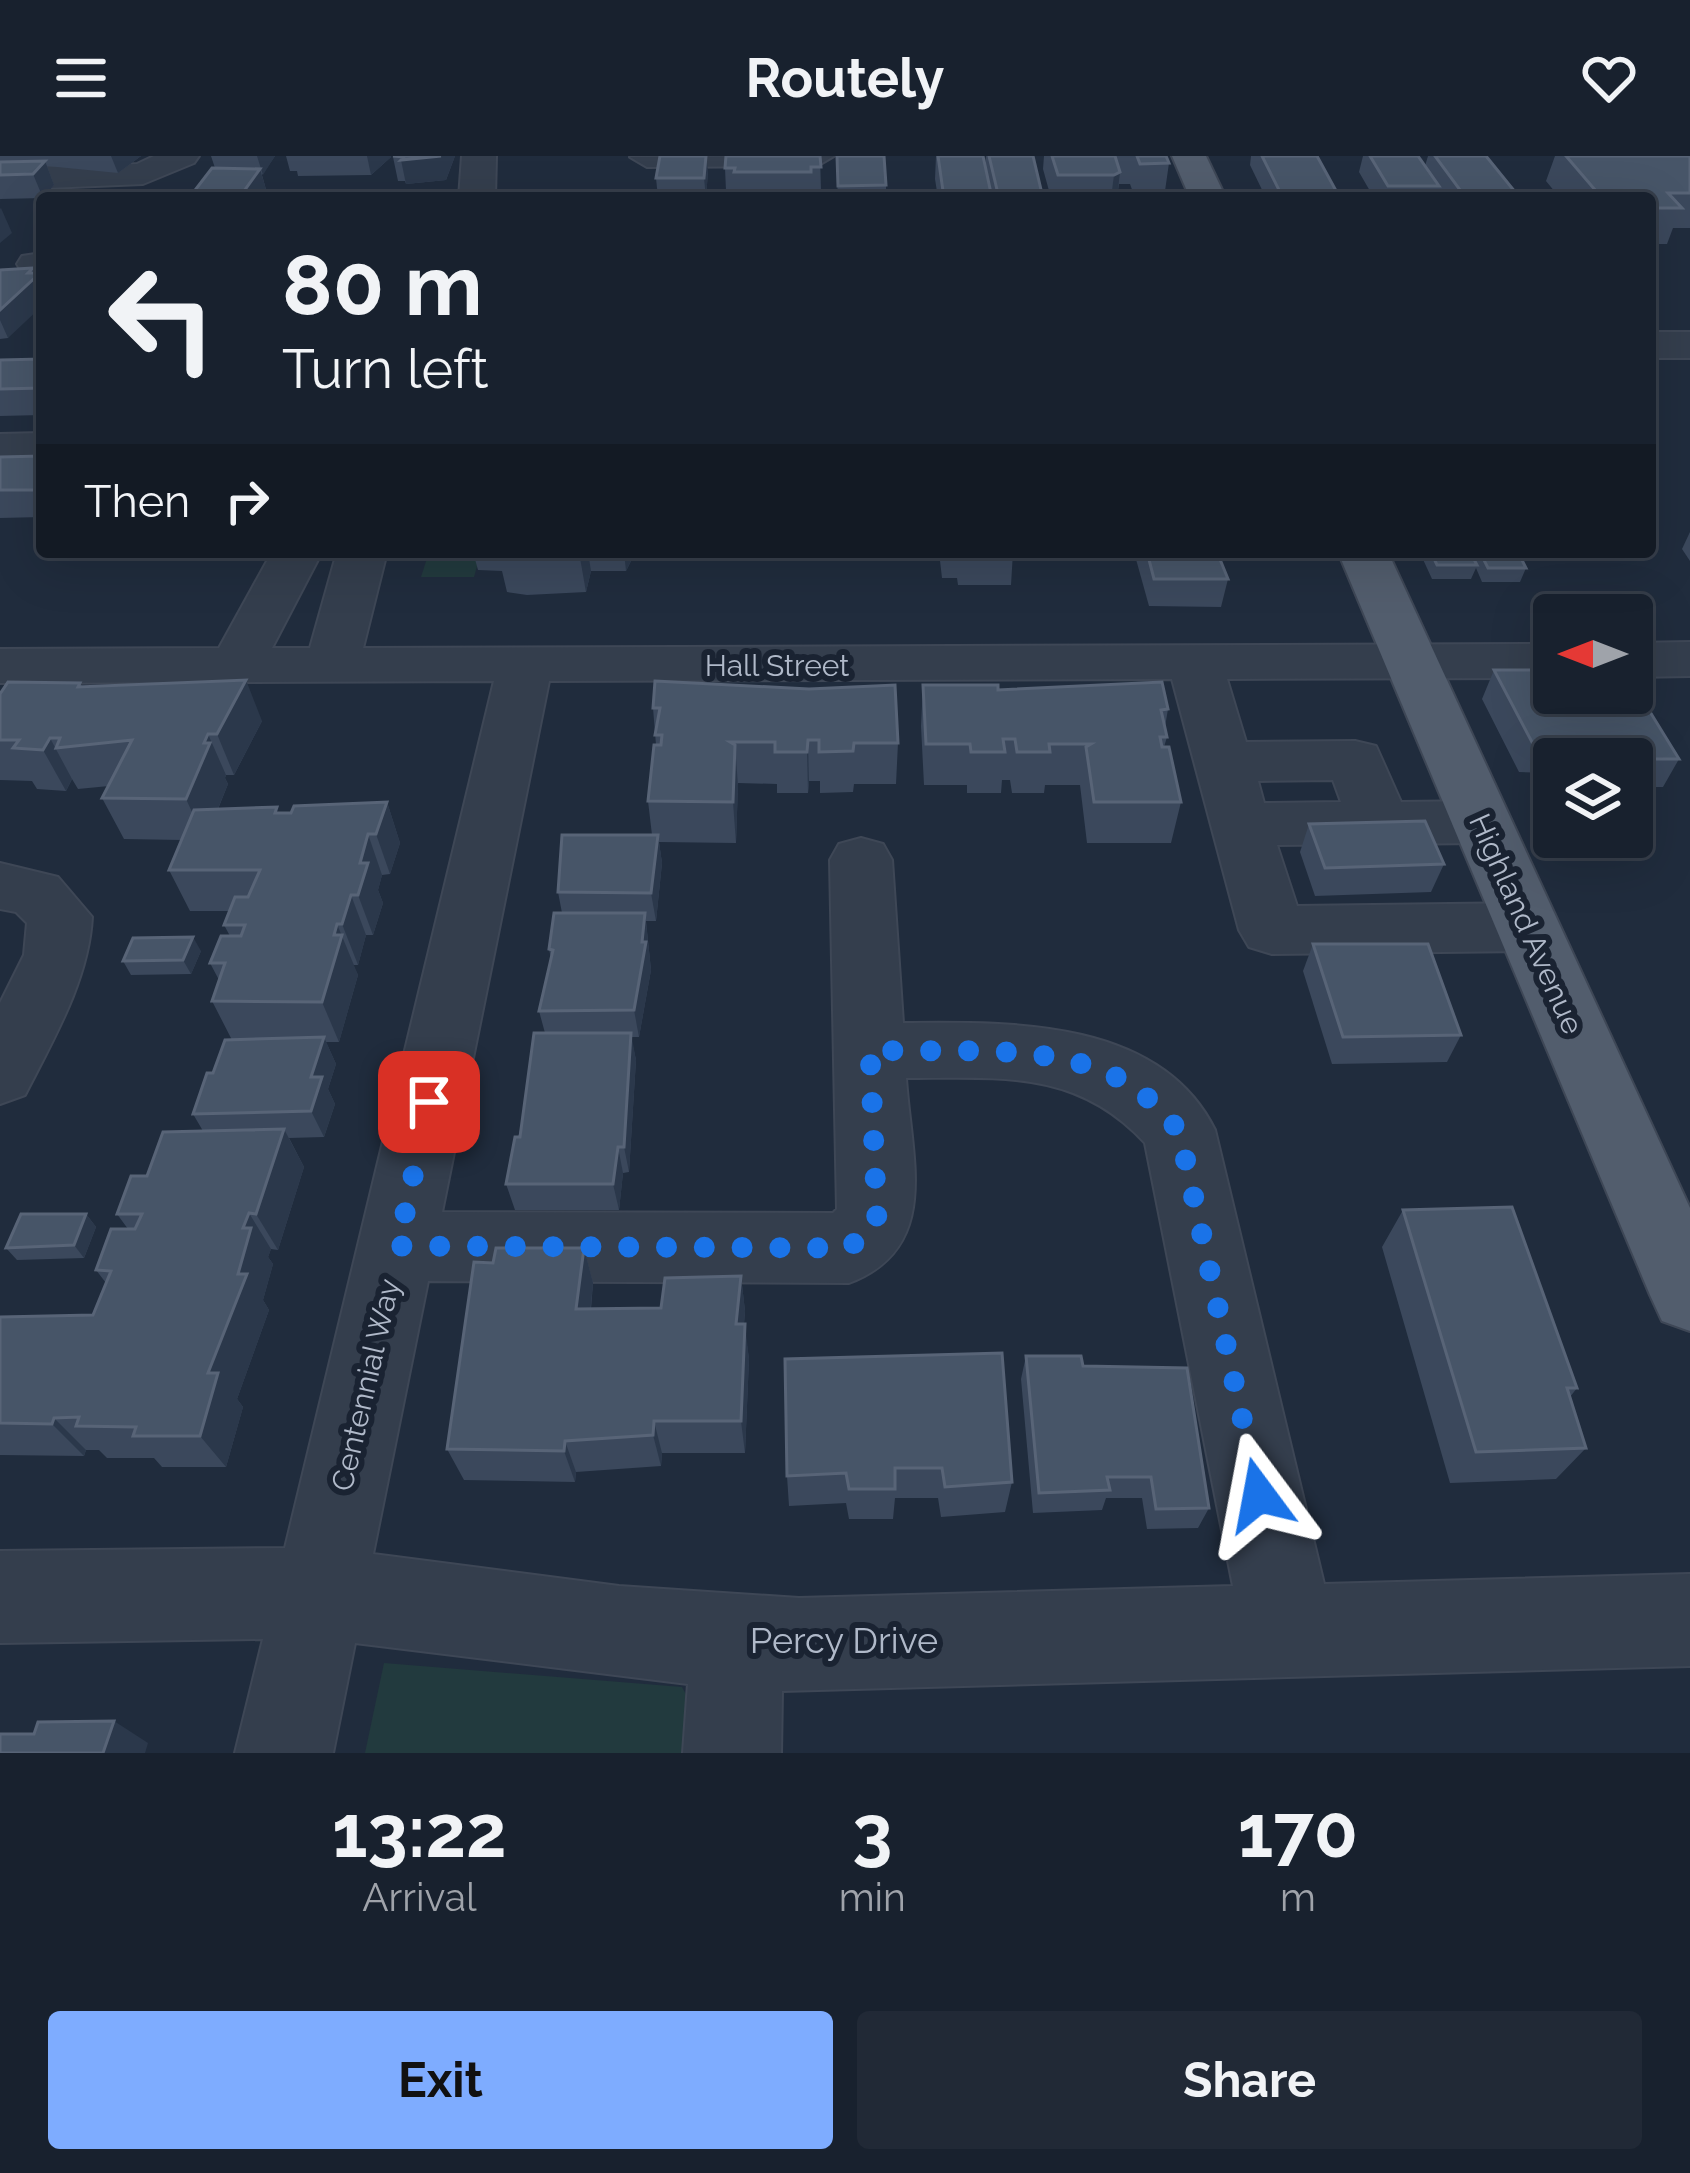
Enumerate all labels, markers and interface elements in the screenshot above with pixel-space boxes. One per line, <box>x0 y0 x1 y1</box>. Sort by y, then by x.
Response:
icon: menu <box>48 45 114 111</box>
icon: heart <box>1576 45 1642 111</box>
text: Routely <box>745 46 945 110</box>
text: 80 m <box>282 236 483 335</box>
icon: left <box>84 240 240 396</box>
text: Turn left <box>282 337 489 401</box>
icon: right <box>214 468 280 534</box>
text: Then <box>84 475 190 528</box>
north arrow <box>1533 594 1653 714</box>
map controls <box>1533 594 1653 858</box>
street label: Hall Street <box>705 648 849 683</box>
button: layers <box>1533 738 1653 858</box>
street label: Highland Avenue <box>1462 808 1591 1039</box>
pin <box>378 1051 480 1153</box>
icon: arrive <box>396 1069 462 1135</box>
street label: Centennial Way <box>324 1275 407 1494</box>
position arrow <box>1196 1432 1322 1558</box>
street label: Percy Drive <box>750 1619 938 1661</box>
text: 13:22 <box>332 1789 507 1874</box>
text: 3 <box>852 1789 892 1874</box>
text: 170 <box>1238 1789 1358 1874</box>
text: Arrival <box>362 1874 477 1920</box>
text: min <box>839 1874 906 1920</box>
text: m <box>1280 1874 1316 1920</box>
button: Exit <box>48 2011 833 2149</box>
button: Share <box>857 2011 1642 2149</box>

